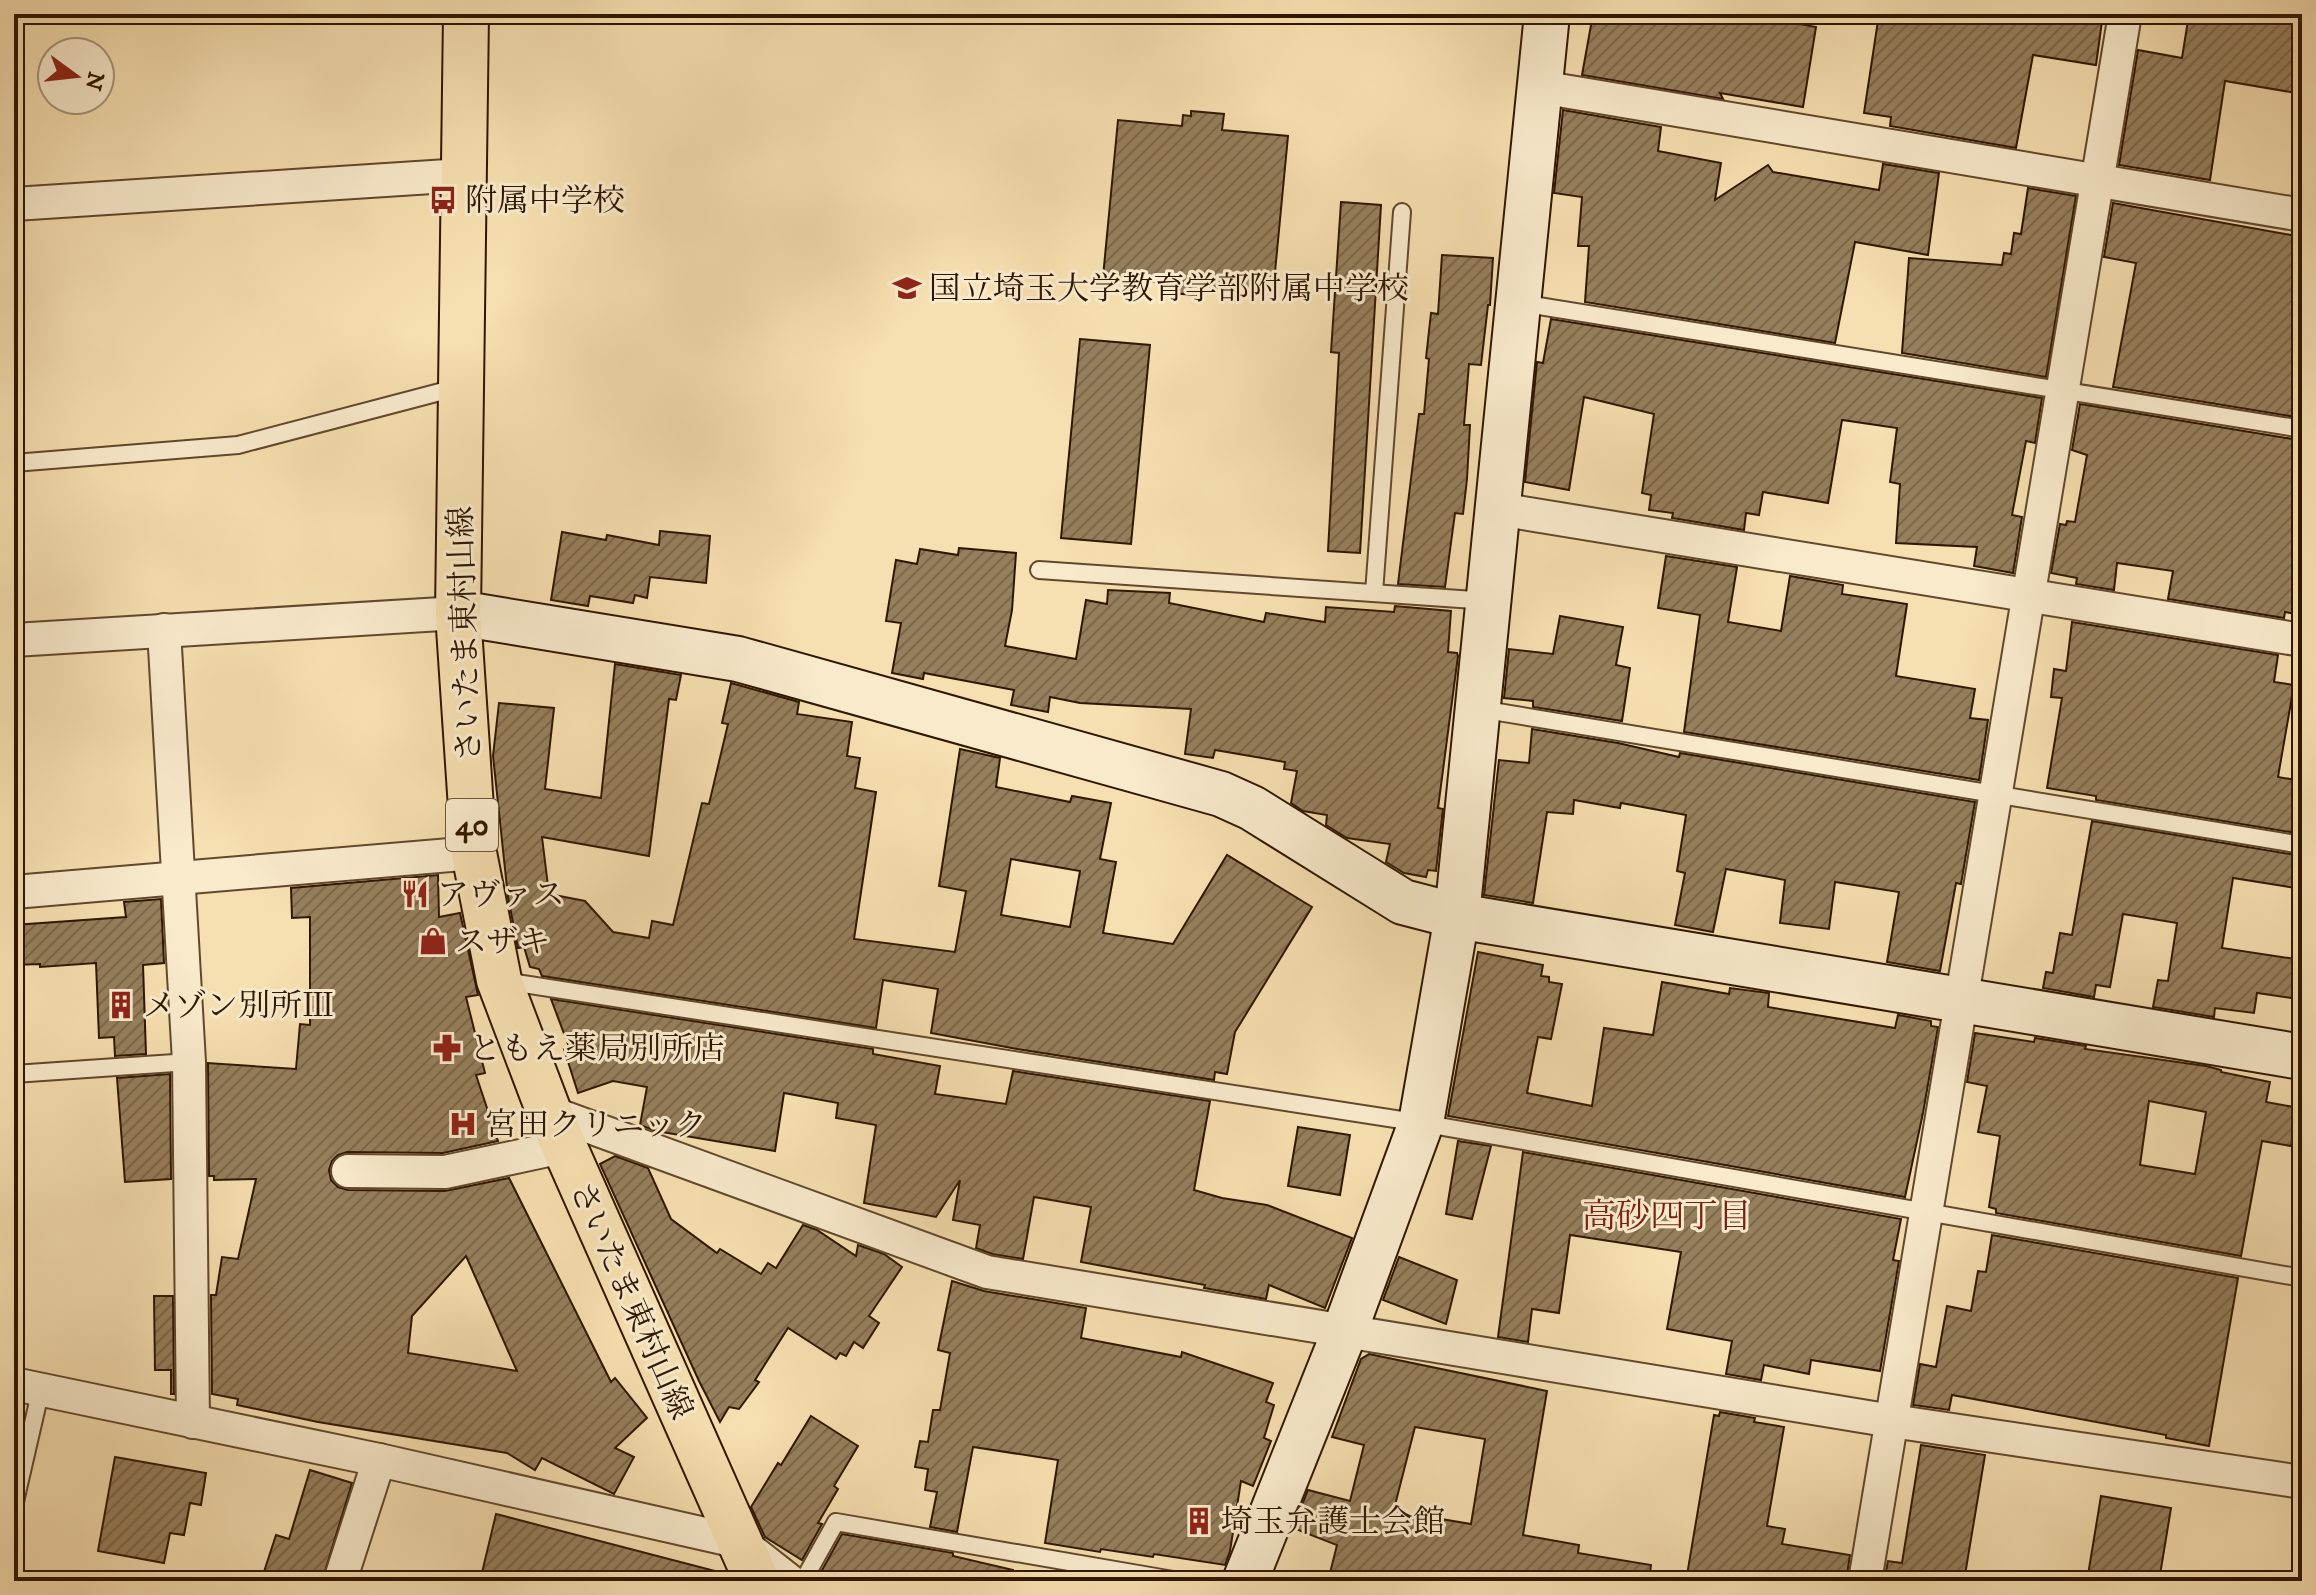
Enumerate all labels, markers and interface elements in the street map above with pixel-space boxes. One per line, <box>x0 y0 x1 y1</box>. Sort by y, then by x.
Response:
north arrow <box>36 36 116 116</box>
text: N <box>78 69 109 93</box>
place label: 附属中学校 <box>465 182 625 222</box>
bus stop icon: 附属中学校 <box>428 185 458 215</box>
place label: 国立埼玉大学教育学部附属中学校 <box>929 270 1409 310</box>
school or university icon: 国立埼玉大学教育学部附属中学校 <box>892 273 922 303</box>
street label: さいたま東村山線 <box>442 505 490 763</box>
road number: 40 <box>446 799 498 851</box>
place label: アヴァス <box>437 876 565 916</box>
restaurant icon: アヴァス <box>400 879 430 909</box>
place label: スザキ <box>455 923 550 963</box>
shop icon: スザキ <box>418 926 448 956</box>
place label: メゾン別所Ⅲ <box>143 987 334 1027</box>
building icon: メゾン別所Ⅲ <box>106 990 136 1020</box>
place label: ともえ薬局別所店 <box>469 1030 725 1070</box>
pharmacy icon: ともえ薬局別所店 <box>432 1033 462 1063</box>
place label: 宮田クリニック <box>485 1106 707 1146</box>
hospital icon: 宮田クリニック <box>448 1109 478 1139</box>
street label: さいたま東村山線 <box>560 1176 701 1426</box>
district label: 高砂四丁目 <box>1582 1196 1752 1238</box>
place label: 埼玉弁護士会館 <box>1221 1503 1445 1543</box>
building icon: 埼玉弁護士会館 <box>1184 1506 1214 1536</box>

